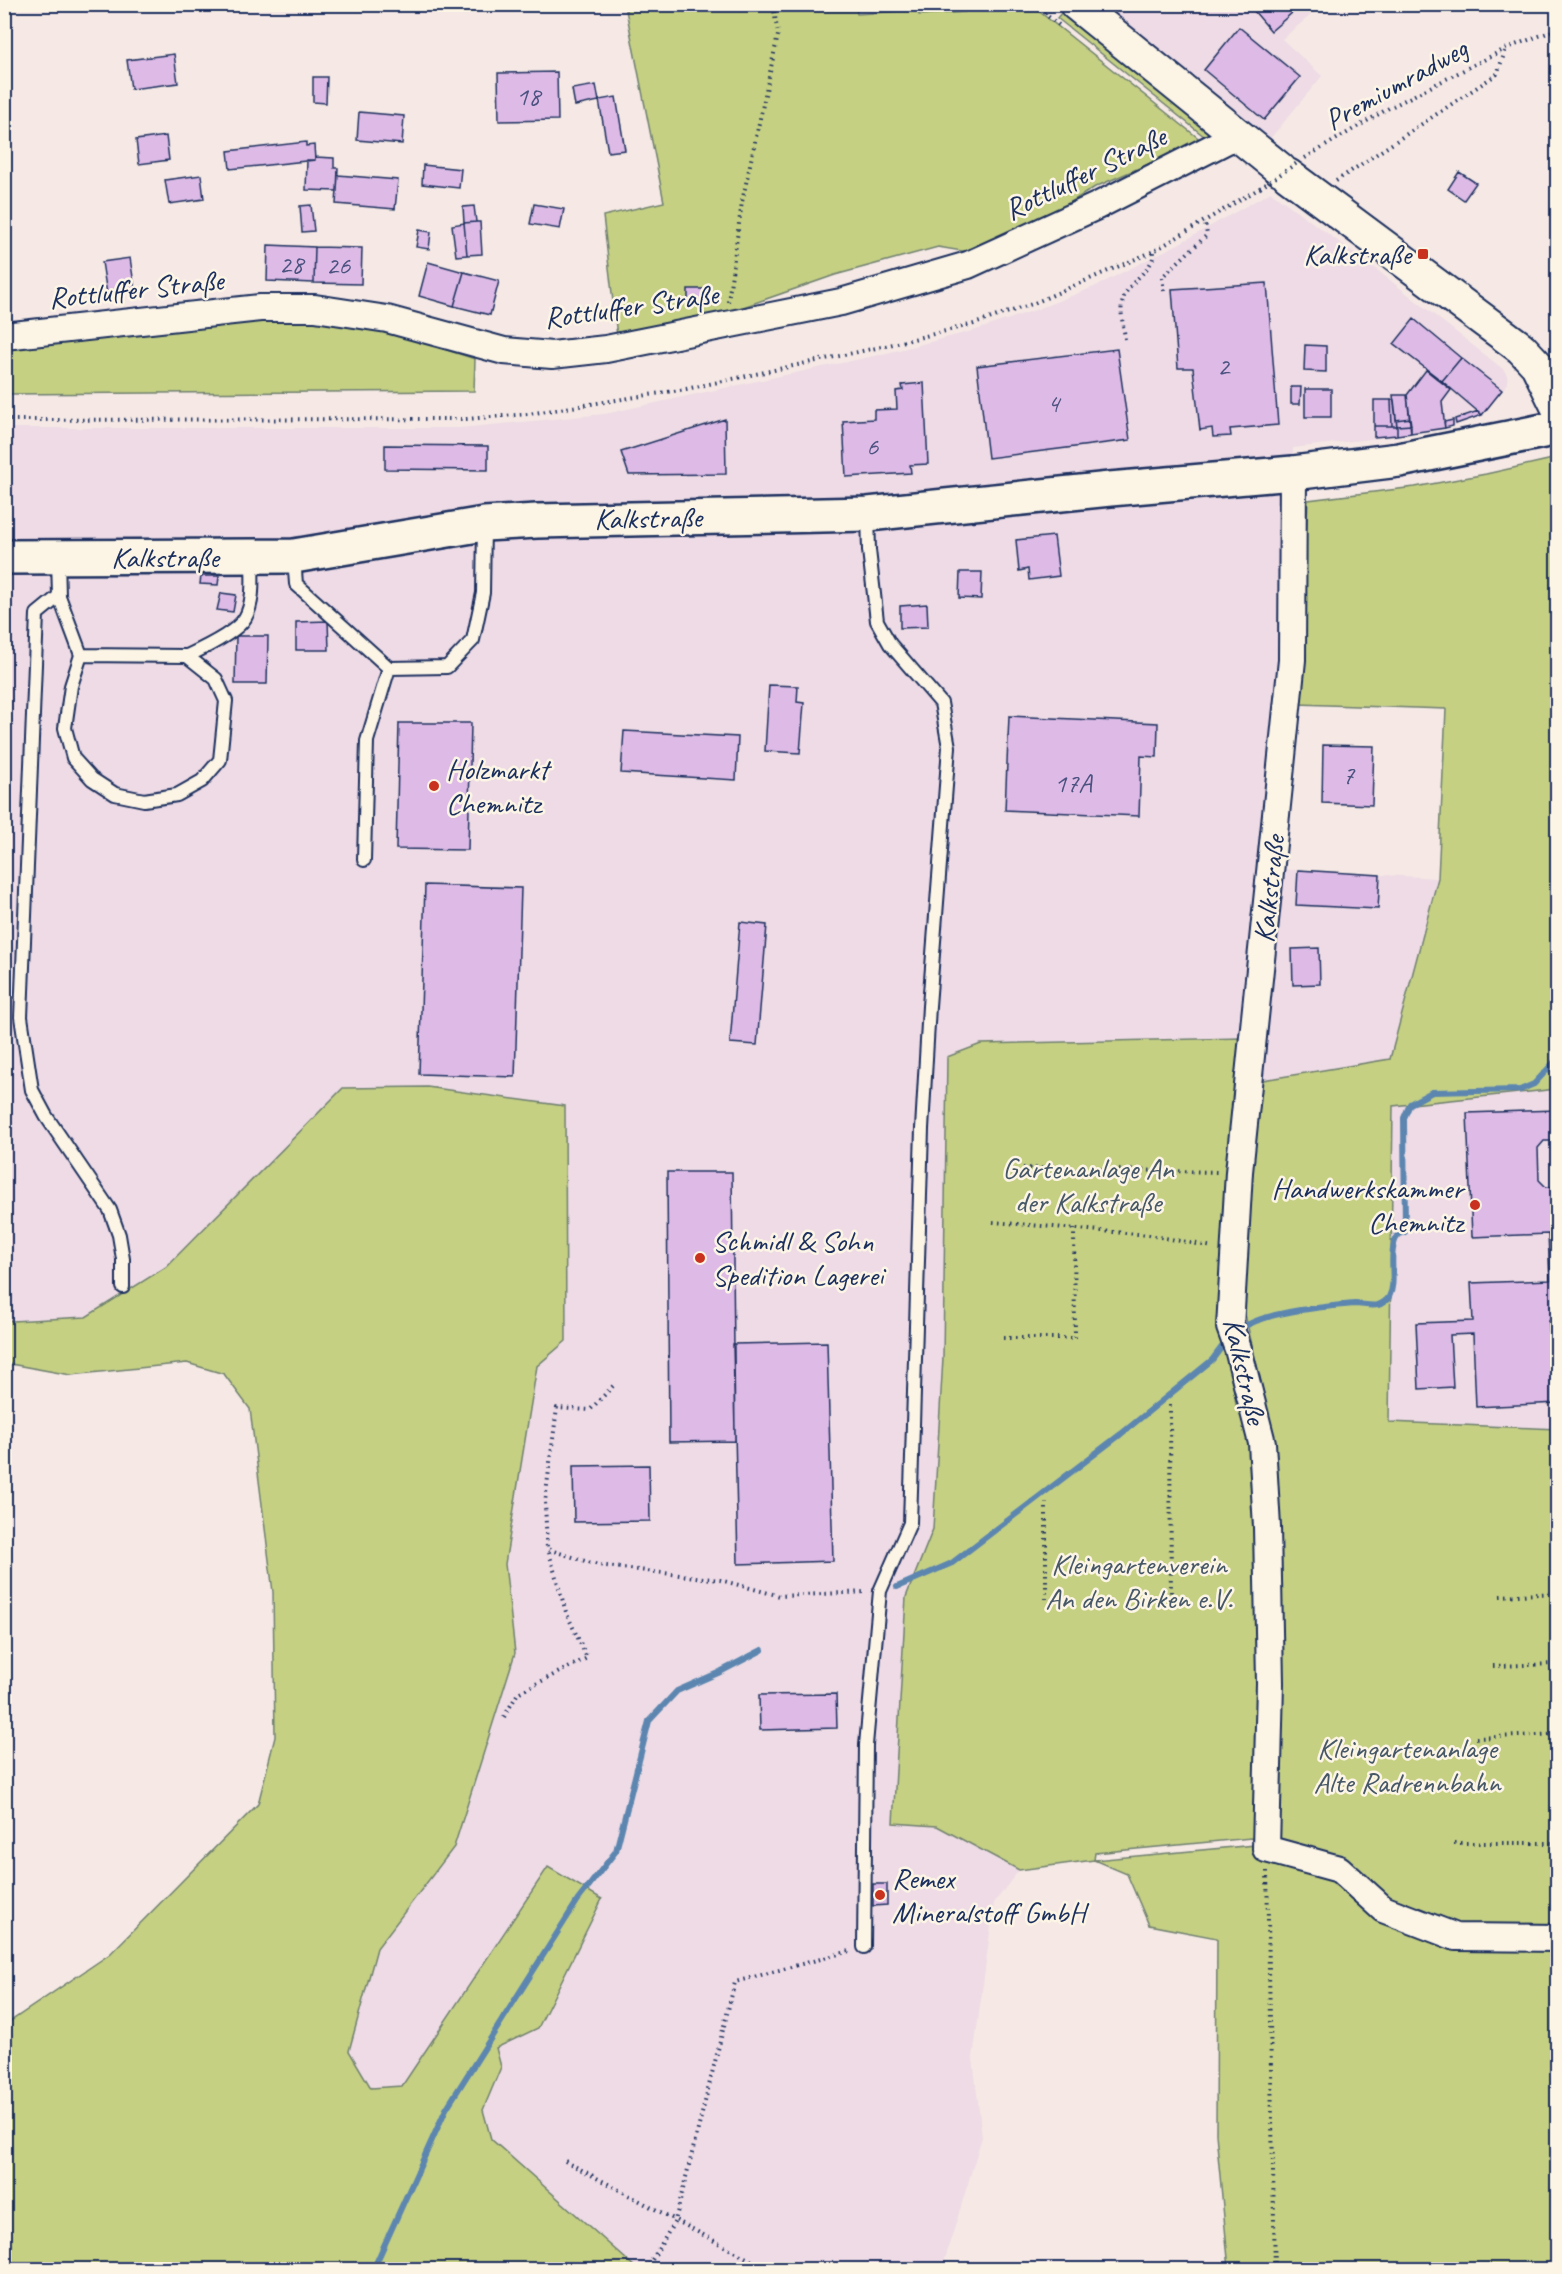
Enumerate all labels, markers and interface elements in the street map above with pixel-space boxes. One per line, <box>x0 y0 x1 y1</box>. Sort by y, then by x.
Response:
street label: Premiumradweg <box>1318 28 1475 139</box>
house number: 18 <box>516 79 543 113</box>
street label: Rottluffer Straße <box>998 117 1174 229</box>
place label: Kalkstraße <box>1303 235 1413 273</box>
house number: 28 <box>279 247 306 281</box>
marker: Kalkstraße <box>1416 247 1430 261</box>
house number: 26 <box>326 248 351 282</box>
street label: Rottluffer Straße <box>47 261 227 317</box>
street label: Rottluffer Straße <box>542 275 723 337</box>
house number: 2 <box>1217 349 1231 383</box>
house number: 4 <box>1047 386 1062 420</box>
house number: 6 <box>866 429 879 463</box>
street label: Kalkstraße <box>594 498 704 538</box>
street label: Kalkstraße <box>111 538 221 576</box>
place label: Holzmarkt Chemnitz <box>446 750 553 822</box>
house number: 7 <box>1342 758 1356 792</box>
house number: 17A <box>1054 766 1093 800</box>
marker: Holzmarkt Chemnitz <box>427 779 441 793</box>
street label: Kalkstraße <box>1244 831 1294 944</box>
park label: Gartenanlage An der Kalkstraße <box>1002 1149 1175 1221</box>
place label: Handwerkskammer Chemnitz <box>1272 1169 1466 1241</box>
marker: Handwerkskammer Chemnitz <box>1468 1198 1482 1212</box>
place label: Schmidl & Sohn Spedition Lagerei <box>712 1222 887 1294</box>
marker: Schmidl & Sohn Spedition Lagerei <box>693 1251 707 1265</box>
street label: Kalkstraße <box>1214 1314 1276 1430</box>
park label: Kleingartenverein An den Birken e.V. <box>1045 1545 1233 1617</box>
park label: Kleingartenanlage Alte Radrennbahn <box>1313 1729 1502 1801</box>
place label: Remex Mineralstoff GmbH <box>892 1859 1089 1931</box>
marker: Remex Mineralstoff GmbH <box>873 1888 887 1902</box>

